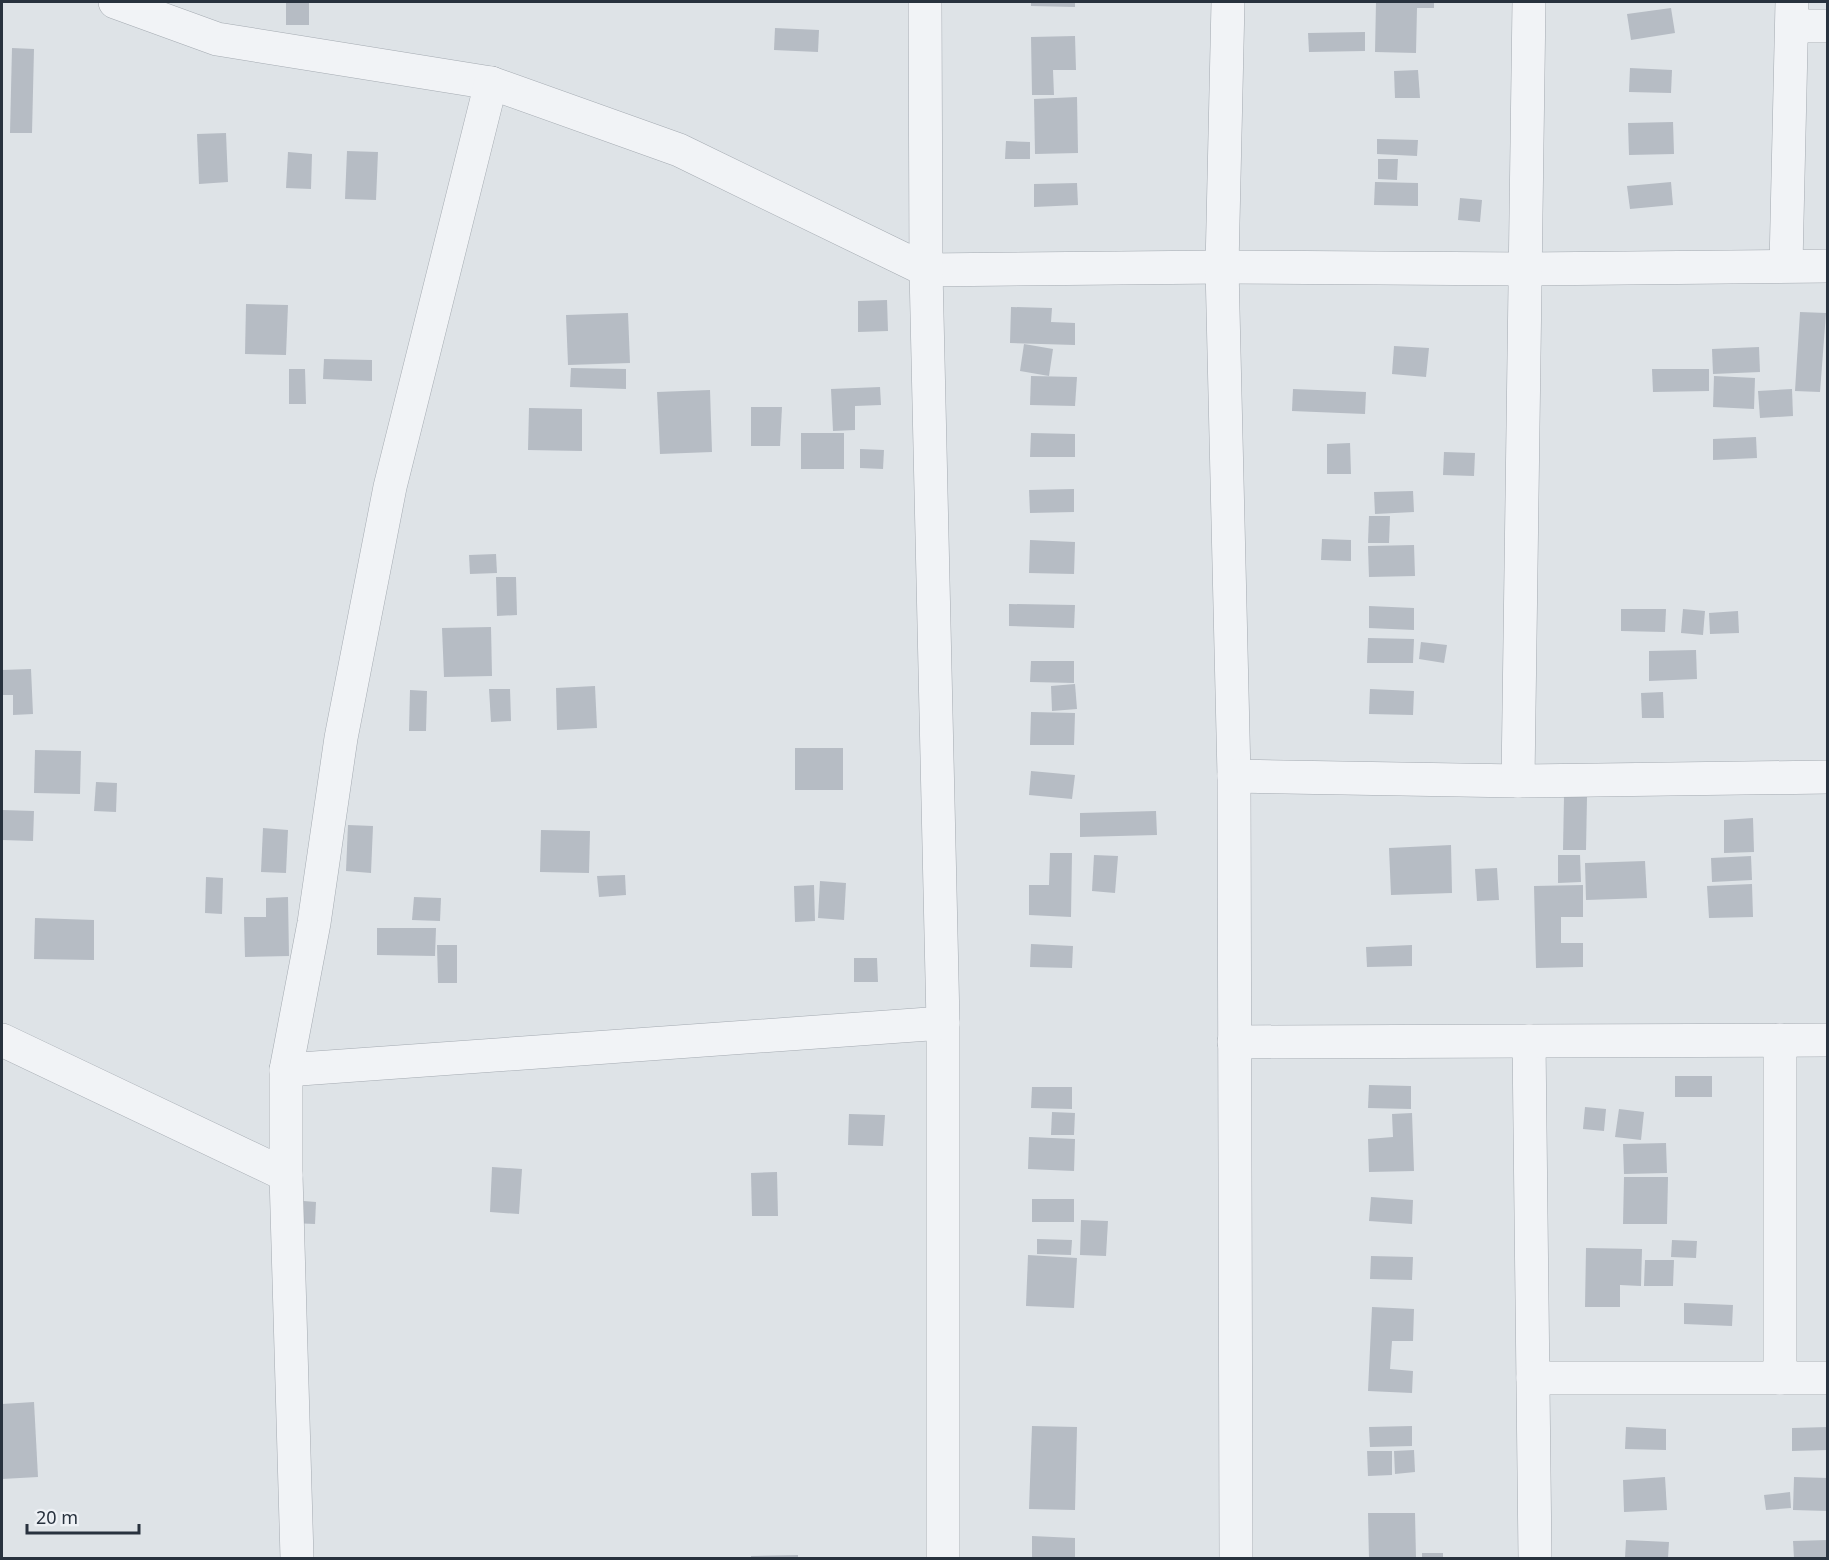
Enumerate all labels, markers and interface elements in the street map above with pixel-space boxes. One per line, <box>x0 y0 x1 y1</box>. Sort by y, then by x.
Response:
scale bar <box>27 1497 140 1535</box>
text: 20 m <box>36 1505 78 1529</box>

